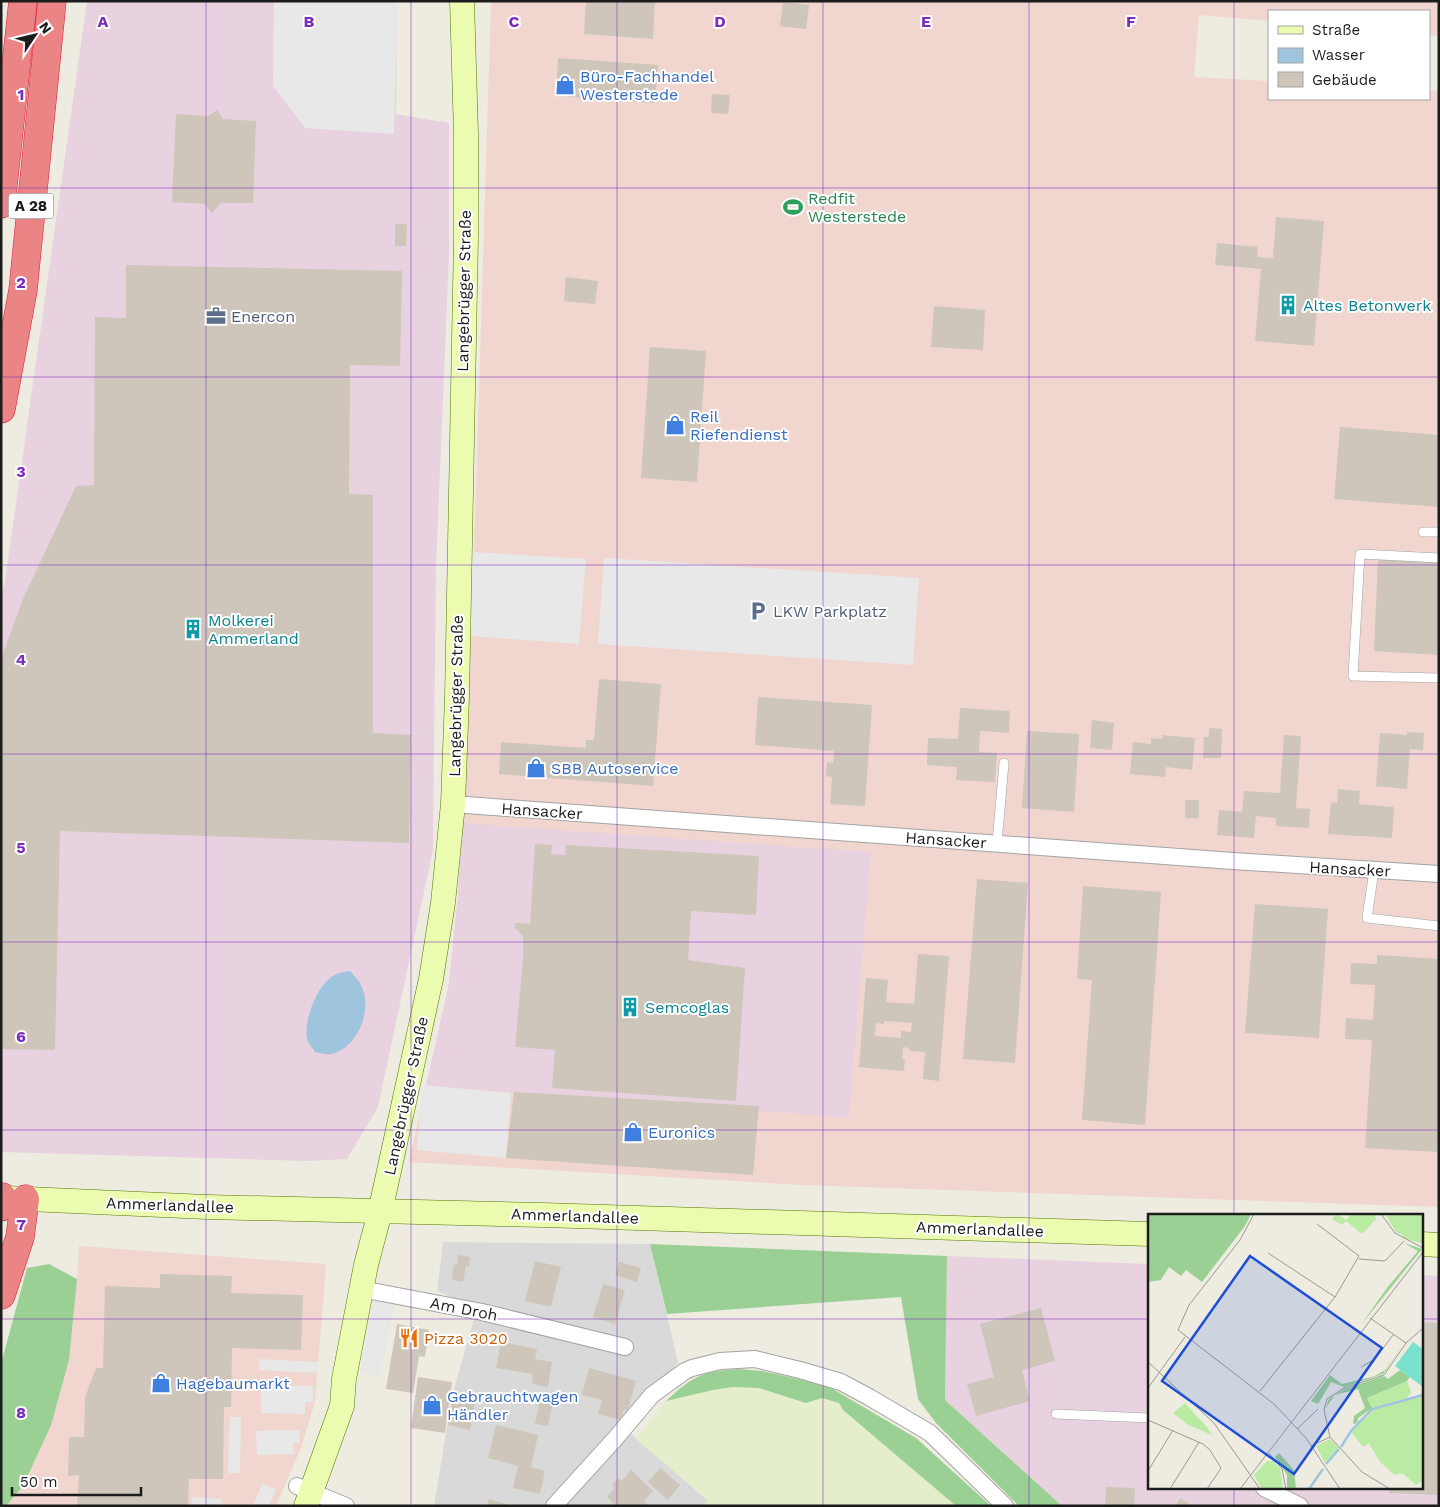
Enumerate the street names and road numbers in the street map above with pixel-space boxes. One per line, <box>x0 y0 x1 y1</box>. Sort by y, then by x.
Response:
road number: A 28 <box>8 194 54 218</box>
street label: Langebrügger Straße <box>453 210 475 372</box>
street label: Langebrügger Straße <box>445 615 467 777</box>
street label: Hansacker <box>501 799 584 823</box>
street label: Hansacker <box>905 828 988 852</box>
street label: Hansacker <box>1309 857 1392 881</box>
street label: Langebrügger Straße <box>380 1015 432 1177</box>
street label: Ammerlandallee <box>106 1193 234 1217</box>
street label: Ammerlandallee <box>511 1204 639 1228</box>
street label: Ammerlandallee <box>916 1217 1044 1241</box>
street label: Am Droh <box>429 1293 499 1325</box>

